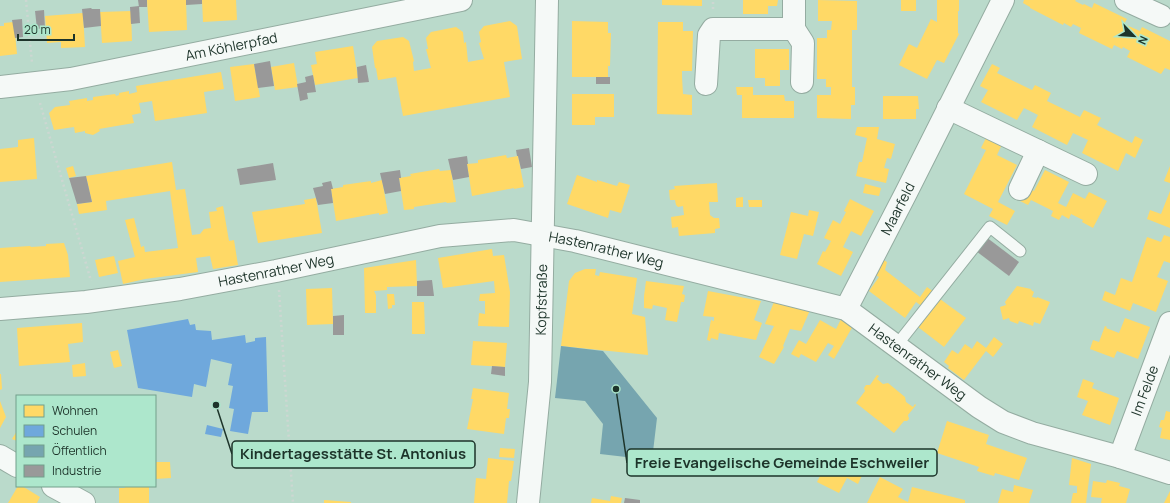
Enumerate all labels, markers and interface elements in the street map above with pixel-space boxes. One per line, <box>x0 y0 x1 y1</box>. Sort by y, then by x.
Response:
scale bar <box>18 16 74 42</box>
north arrow <box>1114 16 1154 56</box>
text: 20 m <box>24 21 51 38</box>
street label: Am Köhlerpfad <box>183 27 279 65</box>
text: N <box>1135 34 1152 47</box>
street label: Maarfeld <box>876 179 919 238</box>
street label: Hastenrather Weg <box>547 226 666 272</box>
street label: Hastenrather Weg <box>216 249 336 291</box>
street label: Kopfstraße <box>531 264 551 335</box>
street label: Hastenrather Weg <box>865 319 971 404</box>
street label: Im Felde <box>1126 362 1162 418</box>
legend <box>16 395 156 487</box>
text: Wohnen <box>52 402 98 419</box>
text: Schulen <box>52 422 97 439</box>
callout: Kindertagesstätte St. Antonius <box>232 441 475 468</box>
text: Öffentlich <box>52 442 107 459</box>
text: Kindertagesstätte St. Antonius <box>240 443 466 464</box>
callout: Freie Evangelische Gemeinde Eschweiler <box>627 449 937 476</box>
text: Freie Evangelische Gemeinde Eschweiler <box>635 452 929 473</box>
text: Industrie <box>52 462 101 479</box>

